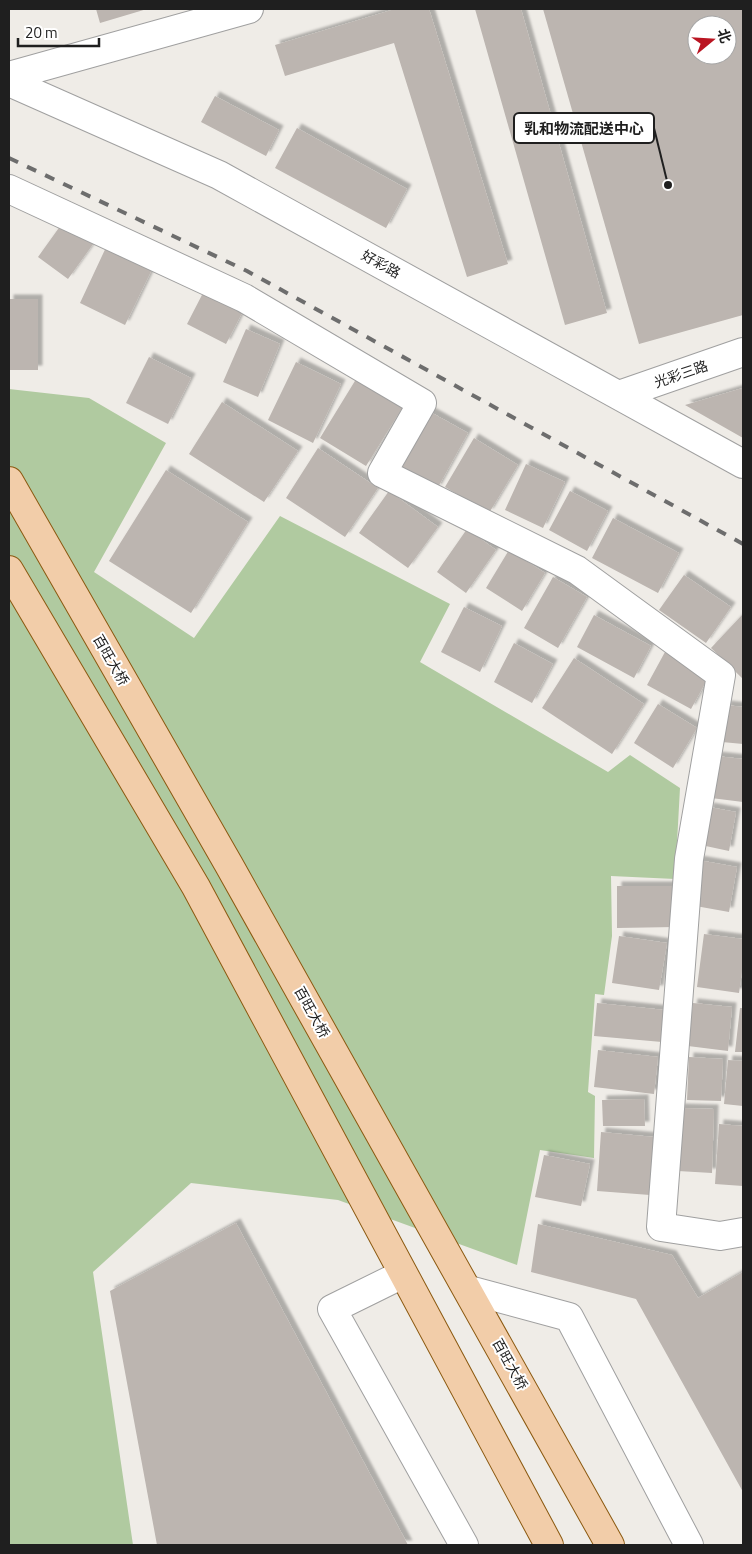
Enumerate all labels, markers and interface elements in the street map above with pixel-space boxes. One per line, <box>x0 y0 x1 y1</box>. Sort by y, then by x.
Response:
scale bar <box>18 15 99 47</box>
north arrow <box>687 15 737 65</box>
text: 20 m <box>25 21 58 44</box>
text: 北 <box>713 26 737 46</box>
callout: 乳和物流配送中心 <box>514 113 654 143</box>
text: 乳和物流配送中心 <box>524 117 644 140</box>
street label: 好彩路 <box>358 244 405 283</box>
street label: 光彩三路 <box>651 354 711 393</box>
street label: 百旺大桥 <box>88 630 135 689</box>
street label: 百旺大桥 <box>290 982 335 1041</box>
street label: 百旺大桥 <box>488 1334 533 1393</box>

